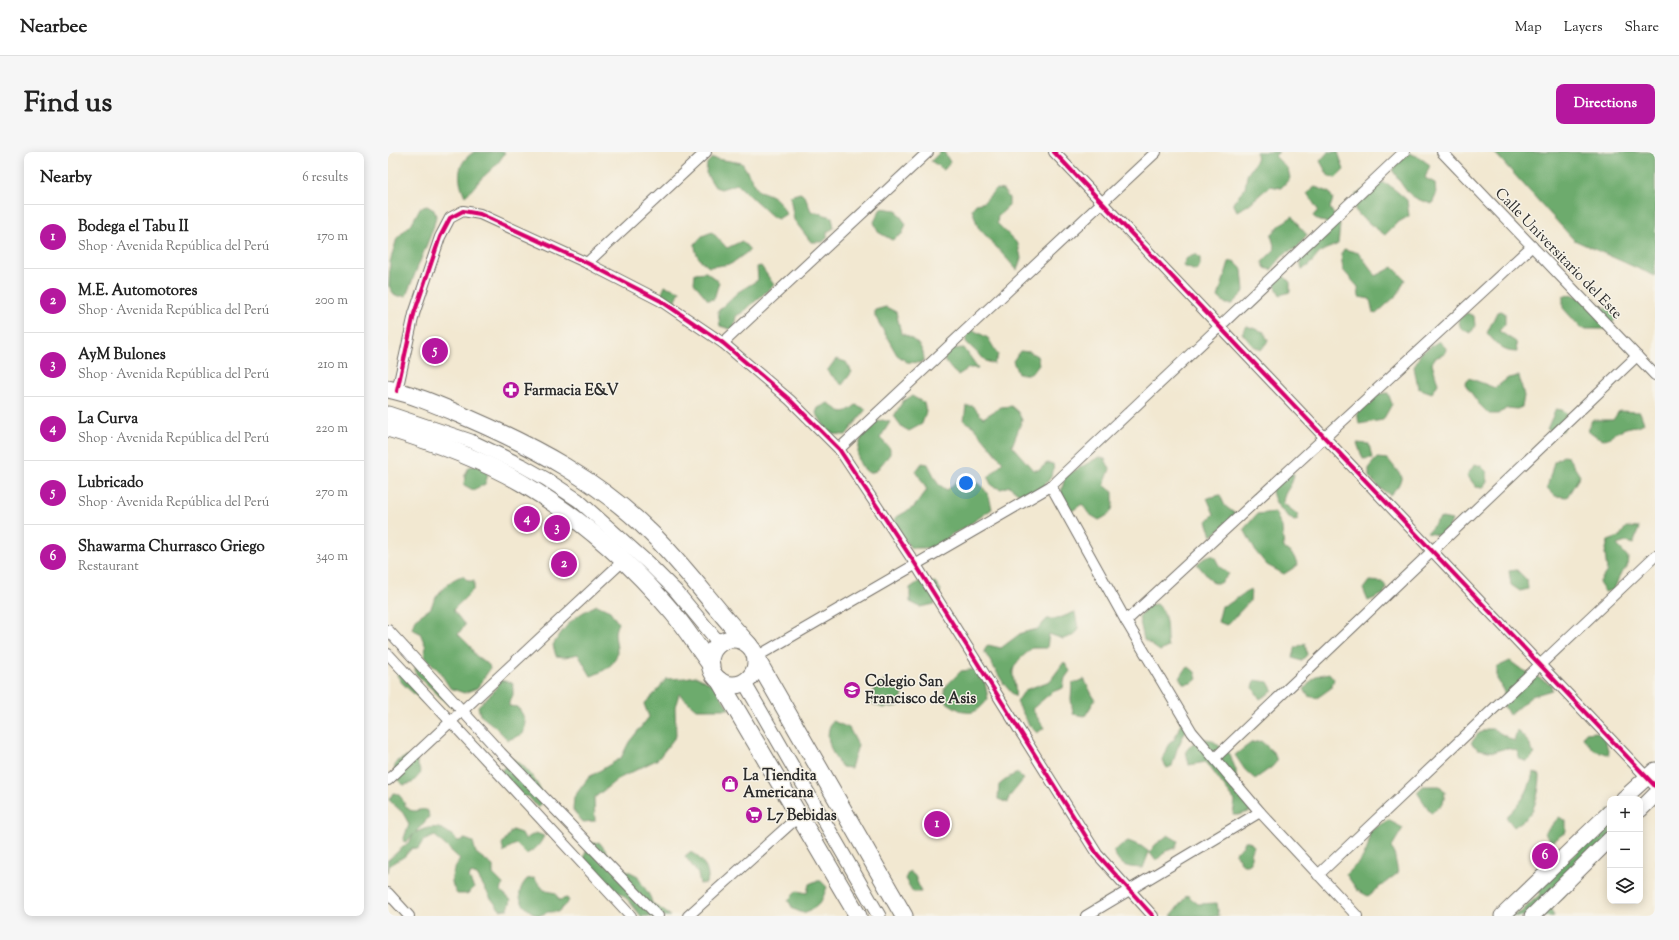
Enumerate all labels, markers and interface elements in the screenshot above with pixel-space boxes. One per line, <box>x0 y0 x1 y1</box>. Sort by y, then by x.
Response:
text: Nearbee <box>20 14 87 41</box>
text: Map <box>1515 18 1542 38</box>
text: Layers <box>1564 18 1602 38</box>
text: Share <box>1624 18 1659 38</box>
text: Find us <box>24 84 112 124</box>
button: Directions <box>1556 84 1655 124</box>
text: Nearby <box>40 166 92 190</box>
text: 6 results <box>302 169 348 187</box>
street label: Calle Universitario del Este <box>1489 184 1626 324</box>
text: Bodega el Tabu II <box>78 217 189 238</box>
text: 1 <box>51 228 55 246</box>
text: 170 m <box>317 228 348 246</box>
text: Shop · Avenida República del Perú <box>78 238 269 256</box>
text: M.E. Automotores <box>78 281 197 302</box>
text: 2 <box>50 292 56 310</box>
text: 200 m <box>315 292 348 310</box>
text: Shop · Avenida República del Perú <box>78 302 269 320</box>
pin: 5 <box>422 336 448 366</box>
text: AyM Bulones <box>78 345 166 366</box>
text: 3 <box>50 356 56 374</box>
text: 210 m <box>317 356 348 374</box>
text: Shop · Avenida República del Perú <box>78 366 269 384</box>
pharmacy icon: Farmacia E&V <box>501 380 521 400</box>
place label: Farmacia E&V <box>524 381 620 402</box>
text: La Curva <box>78 409 138 430</box>
text: 4 <box>50 420 56 438</box>
text: 220 m <box>315 420 348 438</box>
text: Shop · Avenida República del Perú <box>78 430 269 448</box>
text: Lubricado <box>78 473 144 494</box>
your location <box>956 473 976 493</box>
text: 5 <box>51 484 55 502</box>
text: 270 m <box>315 484 348 502</box>
text: Shop · Avenida República del Perú <box>78 494 269 512</box>
pin: 4 <box>514 504 540 534</box>
pin: 3 <box>544 513 570 543</box>
text: Shawarma Churrasco Griego <box>78 537 265 558</box>
text: 6 <box>50 548 56 566</box>
text: 340 m <box>316 548 348 566</box>
pin: 2 <box>551 549 577 579</box>
text: Restaurant <box>78 558 139 576</box>
place label: Colegio San Francisco de Asis <box>865 672 976 710</box>
school or university icon: Colegio San Francisco de Asis <box>842 680 862 700</box>
place label: La Tiendita Americana <box>743 766 817 804</box>
shop icon: La Tiendita Americana <box>720 774 740 794</box>
map controls <box>1607 796 1643 904</box>
button: + <box>1607 796 1643 832</box>
supermarket icon: L7 Bebidas <box>744 805 764 825</box>
place label: L7 Bebidas <box>767 806 837 827</box>
pin: 1 <box>924 809 950 839</box>
button: − <box>1607 832 1643 868</box>
pin: 6 <box>1532 841 1558 871</box>
button: layers <box>1607 868 1643 904</box>

